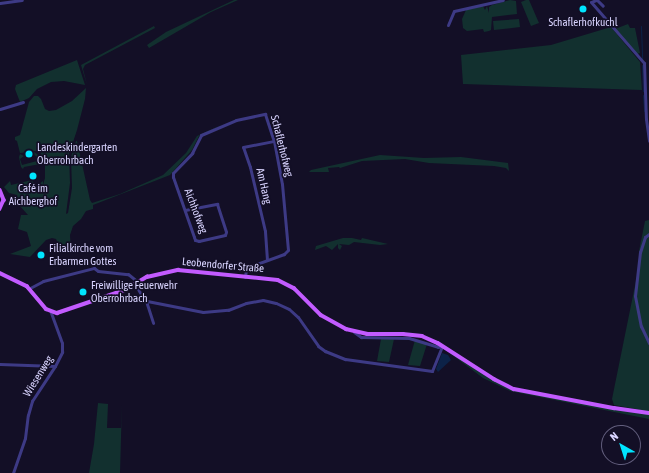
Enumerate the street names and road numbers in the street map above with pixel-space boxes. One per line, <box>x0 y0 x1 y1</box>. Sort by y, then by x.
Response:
street label: Schaflerhofweg <box>268 114 296 178</box>
street label: Am Hang <box>253 167 275 205</box>
street label: Aichhofweg <box>181 187 211 235</box>
street label: Leobendorfer Straße <box>181 255 265 275</box>
street label: Wiesenweg <box>20 353 56 399</box>

